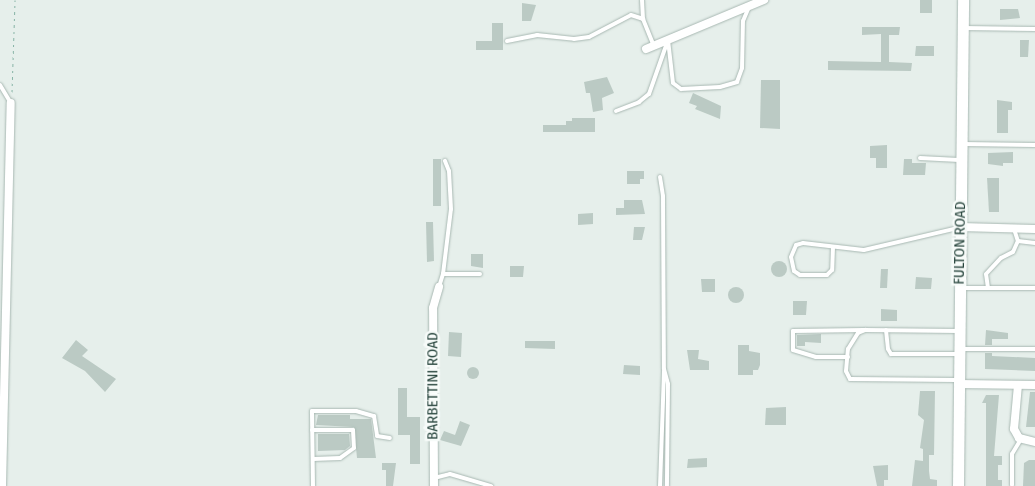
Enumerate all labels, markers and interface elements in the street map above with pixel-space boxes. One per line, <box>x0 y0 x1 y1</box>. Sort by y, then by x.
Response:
street label: FULTON ROAD <box>950 201 970 285</box>
street label: BARBETTINI ROAD <box>424 332 442 440</box>

